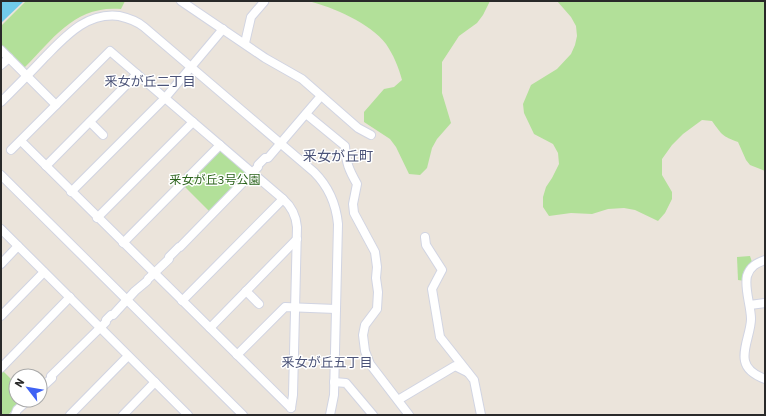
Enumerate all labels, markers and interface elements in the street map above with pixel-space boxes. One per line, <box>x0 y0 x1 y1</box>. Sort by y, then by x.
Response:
district label: 釆女が丘二丁目 <box>104 73 196 90</box>
district label: 釆女が丘町 <box>303 147 373 165</box>
park label: 釆女が丘3号公園 <box>169 172 261 187</box>
district label: 釆女が丘五丁目 <box>281 354 373 371</box>
north arrow <box>8 368 48 408</box>
text: N <box>11 376 27 390</box>

